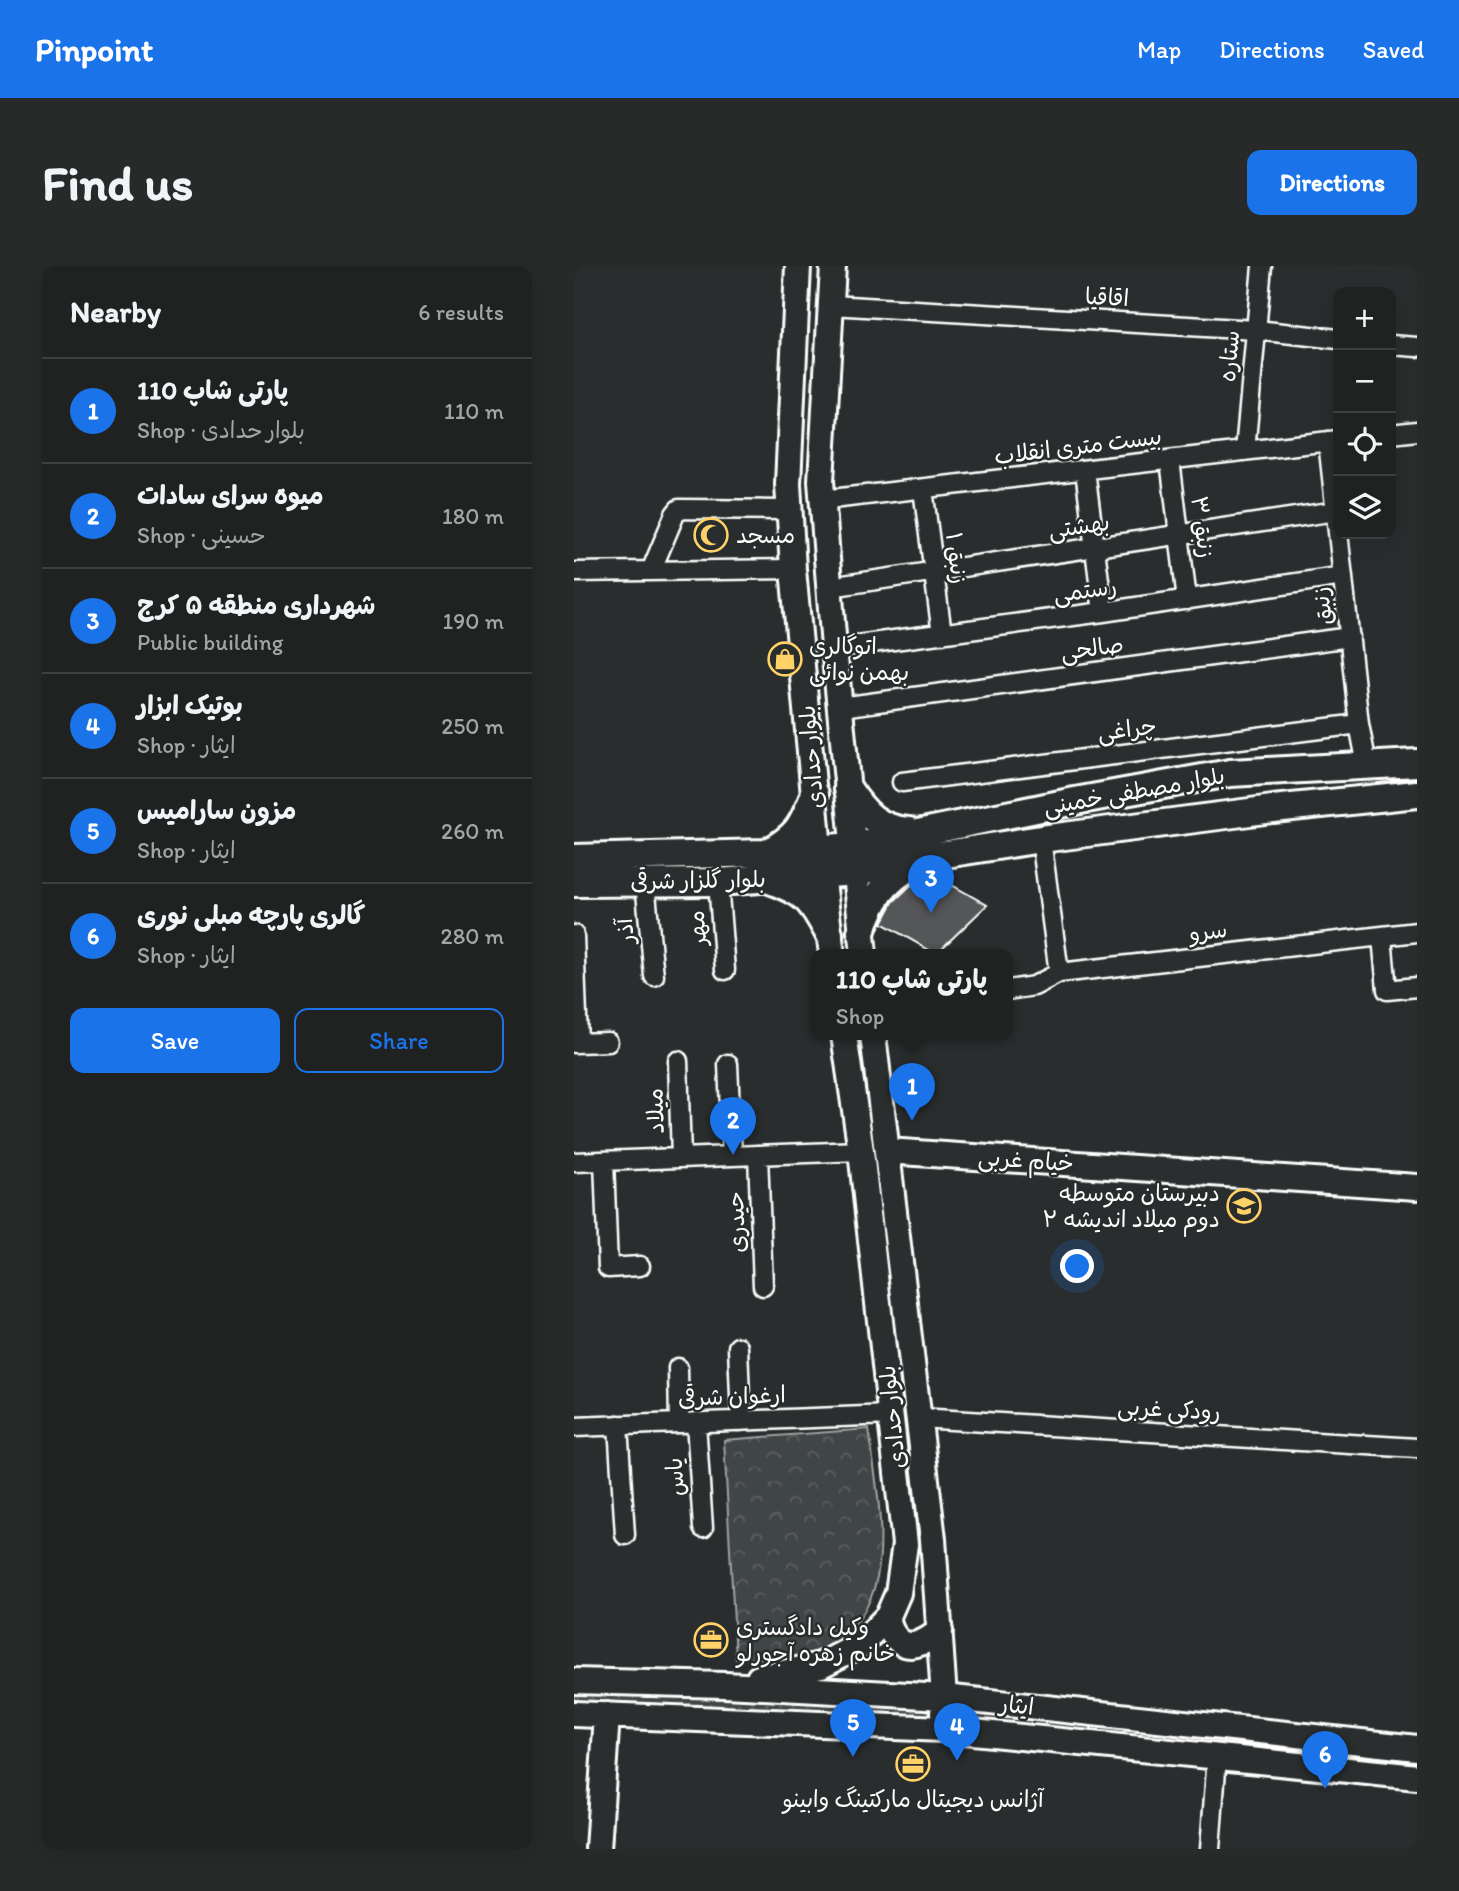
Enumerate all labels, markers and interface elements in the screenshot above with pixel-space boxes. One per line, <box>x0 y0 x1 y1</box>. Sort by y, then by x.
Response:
text: Pinpoint <box>35 30 153 69</box>
text: Map <box>1137 35 1181 64</box>
text: Directions <box>1219 35 1325 64</box>
text: Saved <box>1363 35 1424 64</box>
button: Directions <box>1247 150 1417 215</box>
text: Find us <box>42 153 193 212</box>
street label: اقاقیا <box>1084 282 1130 312</box>
map controls <box>1333 287 1396 539</box>
button: + <box>1333 287 1396 350</box>
text: Nearby <box>70 293 161 330</box>
text: 6 results <box>418 298 504 326</box>
street label: ستاره <box>1213 329 1245 383</box>
button: − <box>1333 350 1396 413</box>
text: پارتی شاپ 110 <box>137 374 288 406</box>
text: 1 <box>88 397 98 425</box>
text: 110 m <box>444 397 504 425</box>
button: locate <box>1333 413 1396 476</box>
text: Shop · بلوار حدادی <box>137 416 305 444</box>
street label: بیست متری انقلاب <box>993 422 1163 470</box>
button: layers <box>1333 476 1396 539</box>
text: میوه سرای سادات <box>137 479 324 511</box>
street label: زنبق ۳ <box>1185 494 1221 560</box>
text: 2 <box>87 502 99 530</box>
text: 180 m <box>442 502 504 530</box>
street label: بهشتی <box>1046 508 1112 545</box>
mosque icon: مسجد <box>692 516 730 554</box>
text: Shop · حسینی <box>137 521 266 549</box>
place label: مسجد <box>736 521 795 549</box>
street label: زنبق ۱ <box>940 531 974 585</box>
street label: رستمی <box>1051 572 1119 609</box>
street label: زنبق <box>1306 585 1338 627</box>
text: شهرداری منطقه ۵ کرج <box>137 589 375 621</box>
text: 3 <box>87 607 99 635</box>
text: 190 m <box>443 607 504 635</box>
text: Public building <box>137 628 283 656</box>
street label: صالحی <box>1059 630 1126 667</box>
place label: اتوگالری بهمن نوائی <box>809 632 909 687</box>
shop icon: اتوگالری بهمن نوائی <box>766 640 804 678</box>
text: بوتیک ابزار <box>137 689 243 721</box>
street label: بلوار حدادی <box>793 704 829 810</box>
street label: چراغی <box>1096 711 1158 748</box>
text: 4 <box>86 712 100 740</box>
text: 250 m <box>441 712 504 740</box>
text: Shop · ایثار <box>137 731 236 759</box>
street label: بلوار مصطفی خمینی <box>1041 761 1227 822</box>
text: مزون سارامیس <box>137 794 296 826</box>
text: 5 <box>87 817 99 845</box>
text: 260 m <box>441 817 504 845</box>
text: Shop · ایثار <box>137 836 236 864</box>
pin: 3 <box>908 855 954 913</box>
street label: بلوار گلزار شرقی <box>630 865 766 895</box>
text: گالری پارچه مبلی نوری <box>137 899 365 931</box>
street label: مهر <box>682 909 713 949</box>
street label: سرو <box>1187 915 1229 948</box>
street label: آذر <box>610 916 640 947</box>
text: 6 <box>87 922 99 950</box>
text: 280 m <box>441 922 504 950</box>
text: Shop · ایثار <box>137 941 236 969</box>
popup <box>810 949 1013 1040</box>
text: پارتی شاپ 110 <box>836 963 987 995</box>
text: Shop <box>836 1002 884 1030</box>
button: Save <box>70 1008 280 1073</box>
button: Share <box>294 1008 504 1073</box>
pin: 1 <box>889 1063 935 1121</box>
street label: میلاد <box>640 1088 670 1134</box>
pin: 2 <box>710 1097 756 1155</box>
street label: خیام غربی <box>977 1143 1075 1181</box>
place label: دبیرستان متوسطه دوم میلاد اندیشه ۲ <box>1042 1179 1220 1237</box>
school or university icon: دبیرستان متوسطه دوم میلاد اندیشه ۲ <box>1225 1187 1263 1225</box>
street label: حیدری <box>721 1191 751 1253</box>
your location <box>1060 1249 1094 1283</box>
street label: بلوار حدادی <box>873 1364 911 1470</box>
street label: ارغوان شرقی <box>678 1380 786 1412</box>
street label: رودکی غربی <box>1117 1392 1221 1427</box>
street label: یاس <box>660 1457 690 1497</box>
place label: وکیل دادگستری خانم زهره آجورلو <box>735 1613 895 1671</box>
office icon: وکیل دادگستری خانم زهره آجورلو <box>692 1621 730 1659</box>
street label: ایثار <box>997 1689 1036 1721</box>
pin: 5 <box>830 1699 876 1757</box>
pin: 4 <box>934 1703 980 1761</box>
pin: 6 <box>1302 1731 1348 1789</box>
office icon: آژانس دیجیتال مارکتینگ وابینو <box>894 1745 932 1783</box>
place label: آژانس دیجیتال مارکتینگ وابینو <box>781 1785 1045 1814</box>

